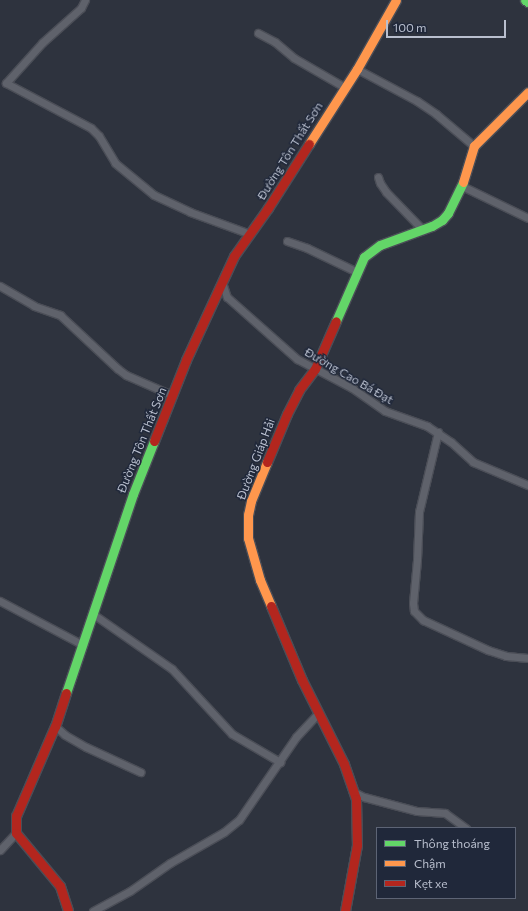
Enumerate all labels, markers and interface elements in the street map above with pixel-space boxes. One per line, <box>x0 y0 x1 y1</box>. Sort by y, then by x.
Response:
scale bar <box>388 12 508 38</box>
text: 100 m <box>393 20 427 34</box>
street label: Đường Tôn Thất Sơn <box>254 100 326 202</box>
street label: Đường Cao Bá Đạt <box>302 345 396 407</box>
street label: Đường Tôn Thất Sơn <box>114 385 170 495</box>
street label: Đường Giáp Hải <box>234 417 278 501</box>
legend <box>376 827 516 899</box>
text: Thông thoáng <box>414 836 490 850</box>
text: Chậm <box>414 856 446 870</box>
text: Kẹt xe <box>414 876 448 890</box>

